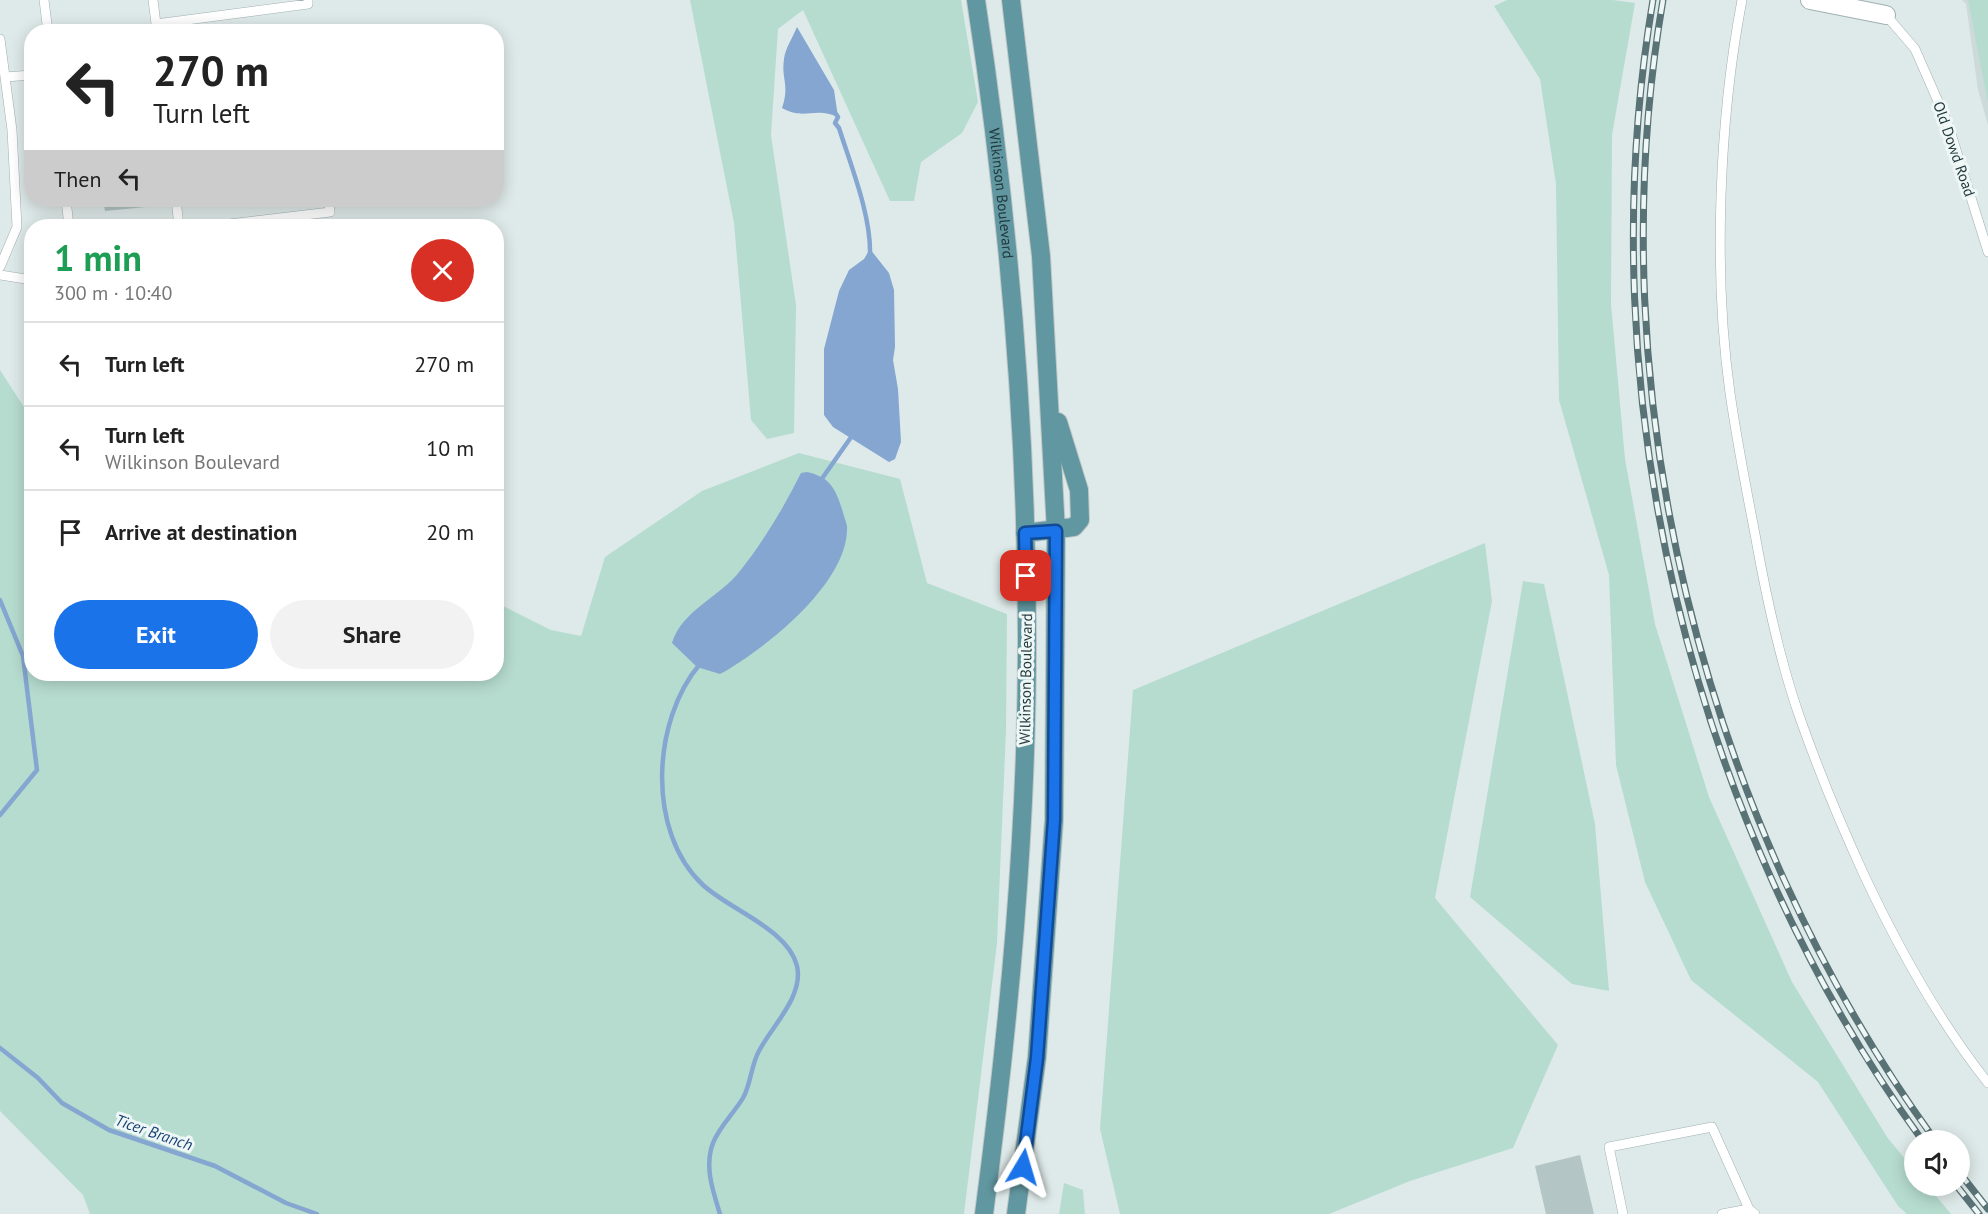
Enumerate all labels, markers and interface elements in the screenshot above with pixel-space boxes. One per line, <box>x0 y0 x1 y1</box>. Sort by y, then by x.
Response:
text: 270 m <box>153 43 269 98</box>
icon: left <box>54 48 132 126</box>
text: Turn left <box>153 96 250 130</box>
street label: Old Dowd Road <box>1929 99 1980 199</box>
street label: Wilkinson Boulevard <box>985 127 1018 260</box>
icon: left <box>113 162 146 195</box>
text: Then <box>54 165 101 193</box>
text: 1 min <box>54 234 142 281</box>
button: close <box>411 239 474 302</box>
text: 300 m · 10:40 <box>54 280 172 306</box>
icon: left <box>54 348 87 381</box>
text: Turn left <box>105 350 185 378</box>
text: 270 m <box>414 350 474 378</box>
text: Turn left <box>105 421 185 449</box>
icon: left <box>54 432 87 465</box>
text: 10 m <box>426 434 474 462</box>
text: Wilkinson Boulevard <box>105 449 280 475</box>
icon: arrive <box>54 516 87 549</box>
text: Arrive at destination <box>105 518 297 546</box>
text: 20 m <box>426 518 474 546</box>
pin <box>1000 550 1051 601</box>
icon: arrive <box>1009 559 1042 592</box>
button: Exit <box>54 600 258 669</box>
button: Share <box>270 600 474 669</box>
street label: Wilkinson Boulevard <box>1015 613 1036 745</box>
water label: Ticer Branch <box>113 1109 195 1155</box>
map controls <box>1904 1130 1970 1196</box>
button: sound <box>1904 1130 1970 1196</box>
position arrow <box>991 1135 1055 1199</box>

